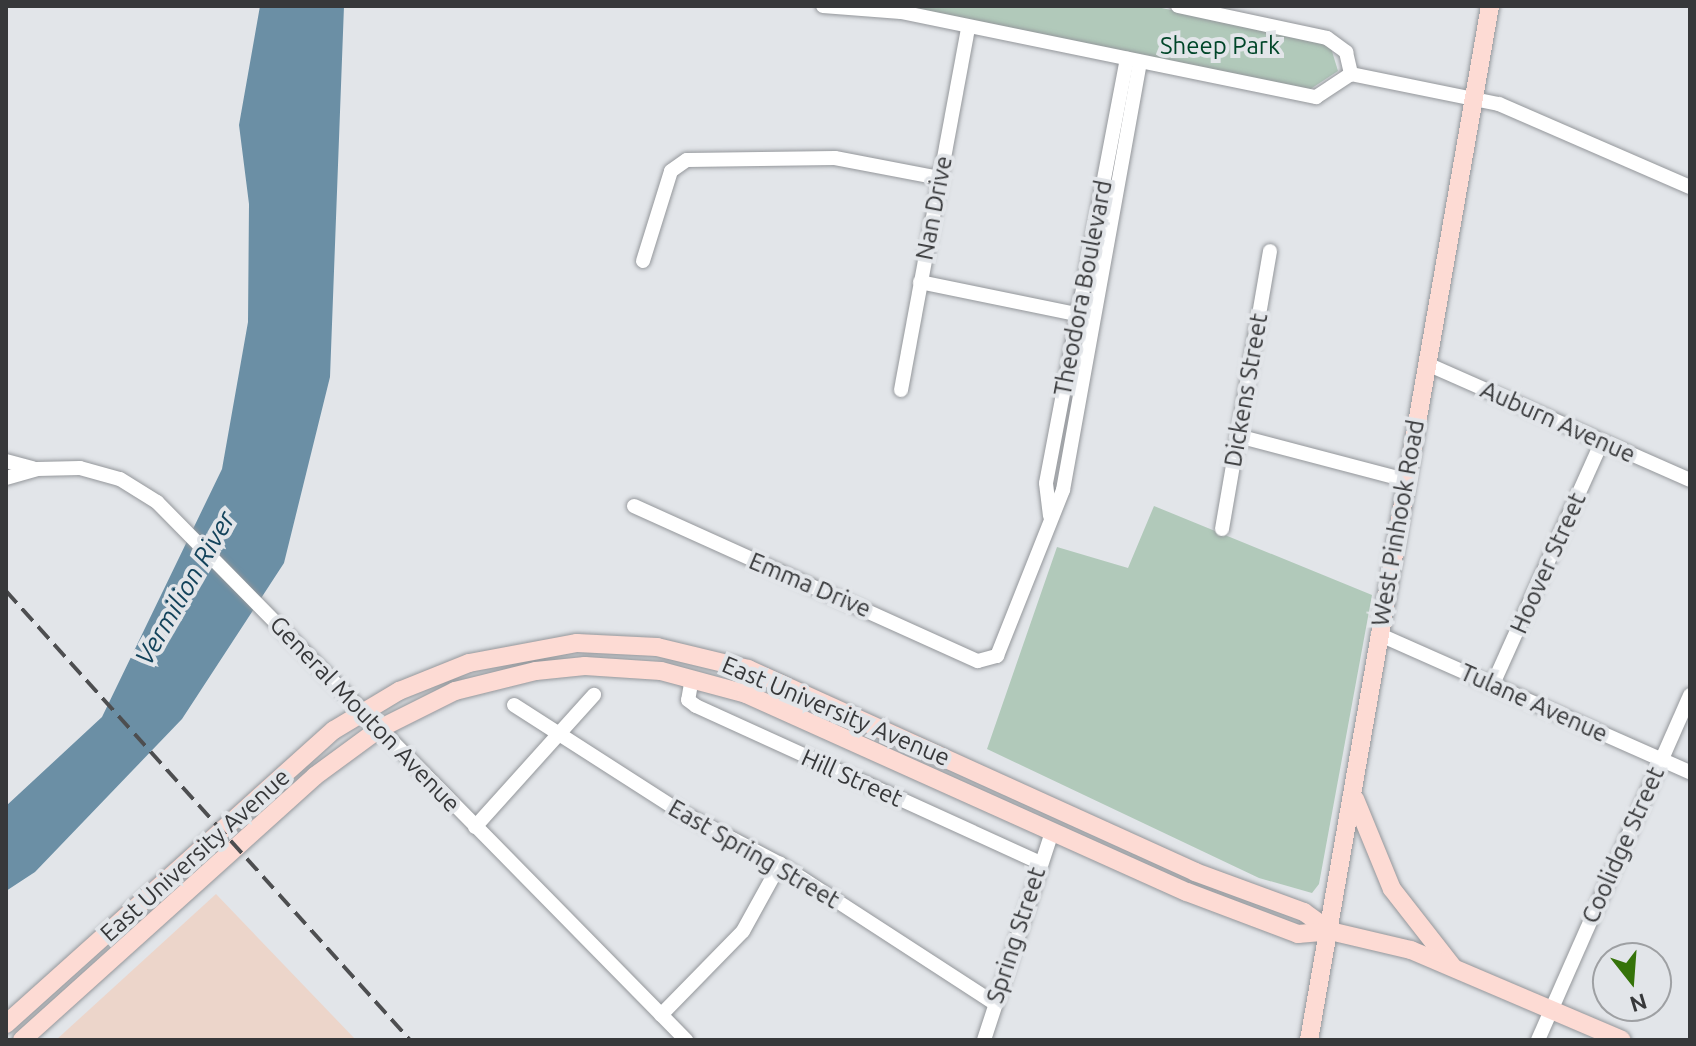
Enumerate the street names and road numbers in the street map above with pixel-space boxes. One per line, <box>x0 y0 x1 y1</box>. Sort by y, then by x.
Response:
street label: Nan Drive <box>910 154 958 262</box>
street label: Theodora Boulevard <box>1048 178 1118 398</box>
street label: Dickens Street <box>1218 311 1274 469</box>
street label: Auburn Avenue <box>1476 375 1640 469</box>
street label: West Pinhook Road <box>1366 418 1430 628</box>
street label: Hoover Street <box>1504 488 1592 638</box>
street label: Emma Drive <box>745 546 875 624</box>
street label: General Mouton Avenue <box>264 610 466 818</box>
street label: East University Avenue <box>718 650 954 772</box>
street label: Tulane Avenue <box>1456 658 1612 748</box>
street label: Hill Street <box>797 743 907 813</box>
street label: East University Avenue <box>94 762 296 948</box>
street label: Coolidge Street <box>1576 762 1670 928</box>
street label: East Spring Street <box>663 793 845 915</box>
street label: Spring Street <box>980 863 1052 1007</box>

